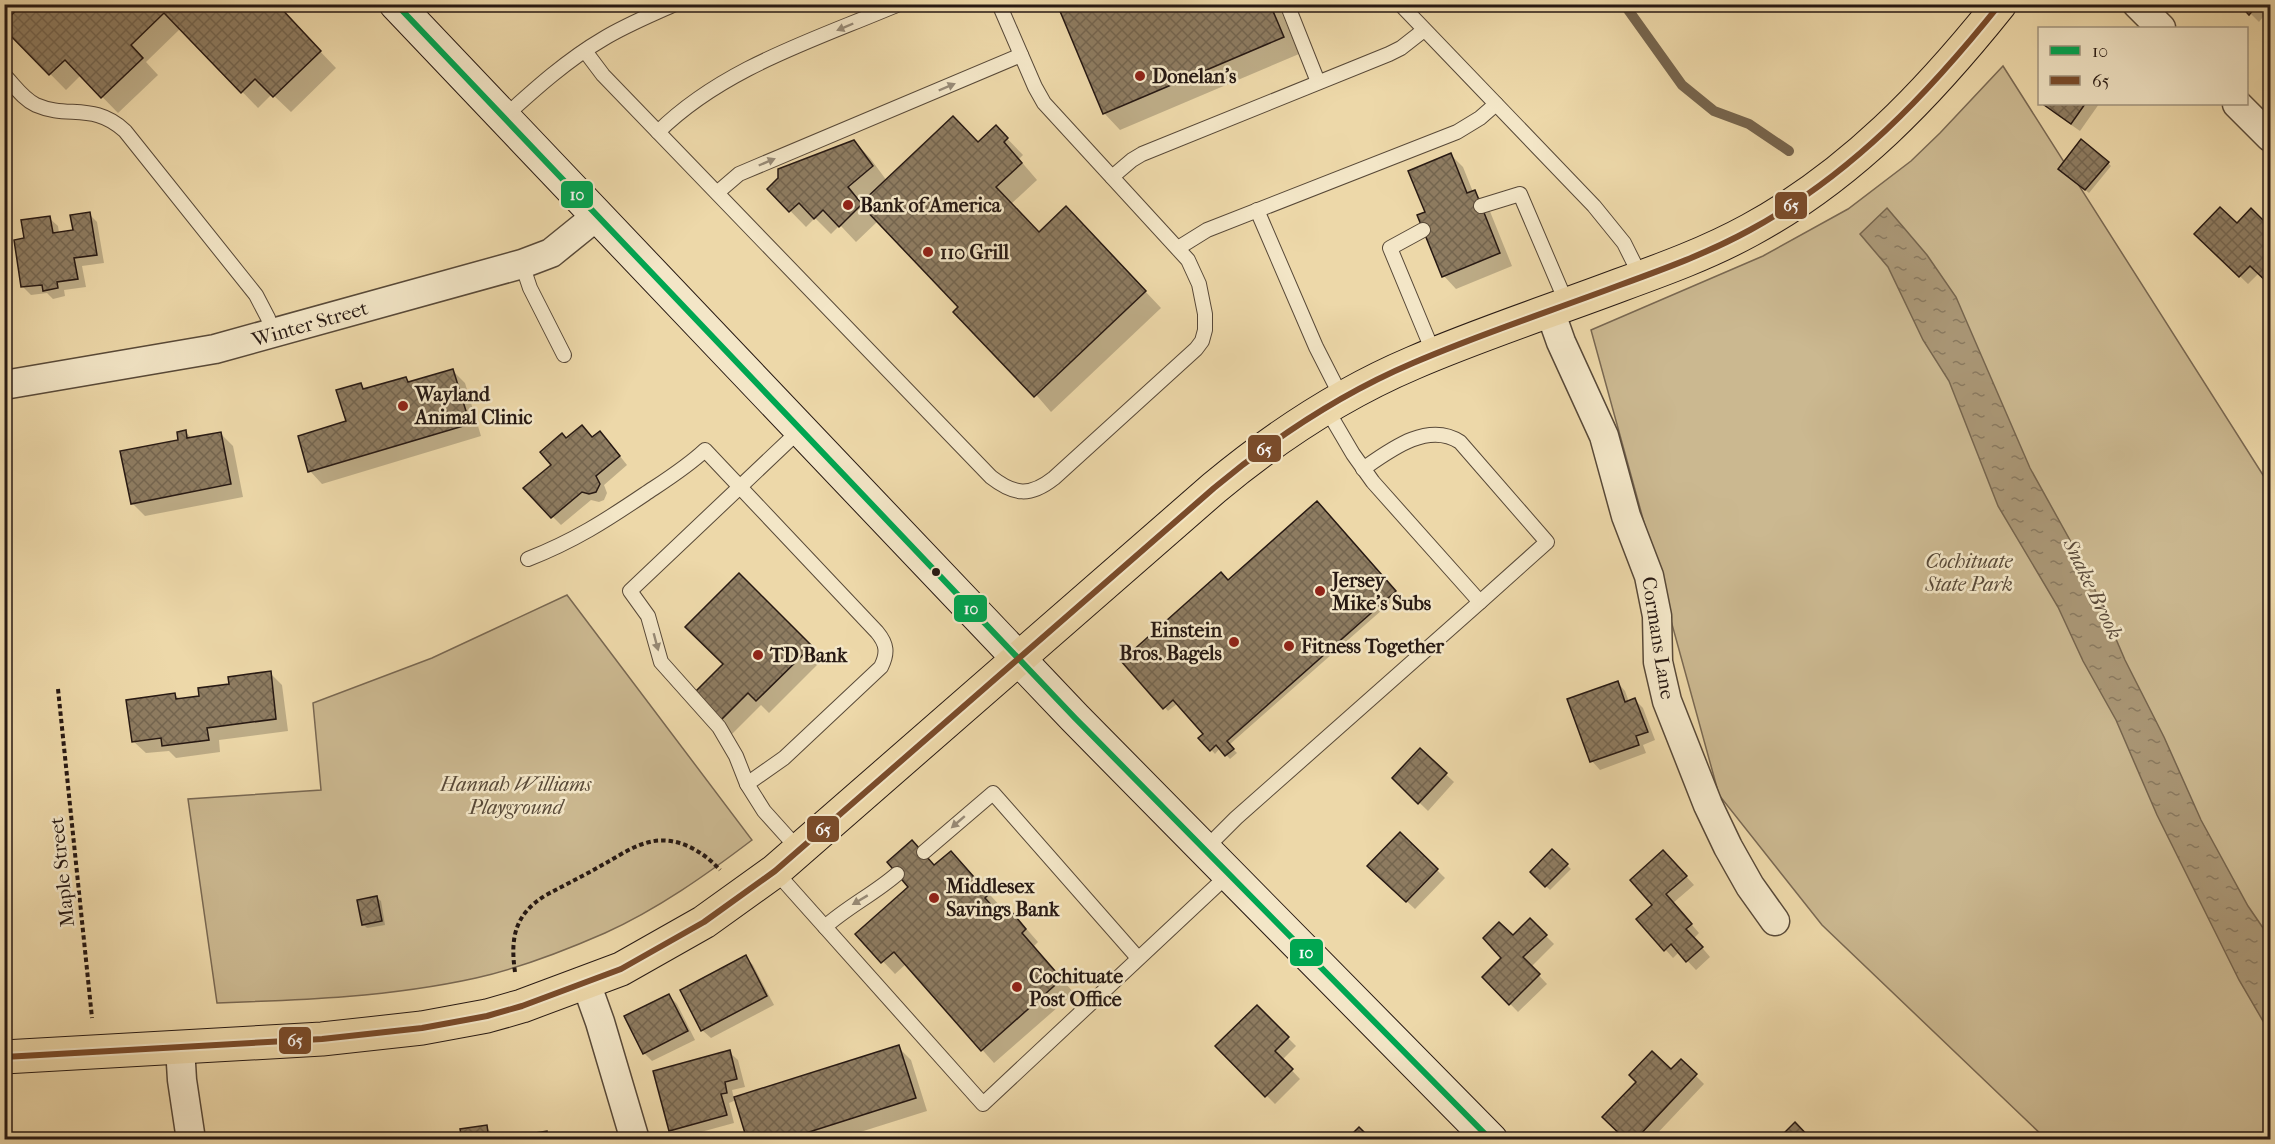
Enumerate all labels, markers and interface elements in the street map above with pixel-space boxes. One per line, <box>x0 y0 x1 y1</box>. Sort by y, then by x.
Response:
one-way arrow <box>835 22 853 32</box>
legend <box>2038 27 2248 105</box>
text: 10 <box>2092 41 2108 62</box>
place label: Donelan's <box>1152 65 1237 88</box>
marker: Donelan's <box>1133 69 1147 83</box>
text: 65 <box>2092 71 2110 92</box>
one-way arrow <box>938 82 956 92</box>
one-way arrow <box>758 157 776 166</box>
line badge: 10 <box>560 180 594 209</box>
text: 10 <box>570 185 584 204</box>
line badge: 65 <box>1774 191 1808 220</box>
place label: Bank of America <box>860 194 1002 217</box>
text: 65 <box>1783 196 1799 215</box>
marker: Bank of America <box>841 198 855 212</box>
place label: 110 Grill <box>940 241 1010 264</box>
marker: 110 Grill <box>921 245 935 259</box>
street label: Winter Street <box>248 296 371 352</box>
place label: Wayland Animal Clinic <box>413 383 532 429</box>
marker: Wayland Animal Clinic <box>396 399 410 413</box>
line badge: 65 <box>1247 434 1282 463</box>
text: 65 <box>1256 440 1272 459</box>
water label: Snake Brook <box>2058 534 2128 643</box>
park label: Cochituate State Park <box>1924 550 2014 596</box>
unlabelled marker <box>930 566 942 578</box>
place label: Jersey Mike's Subs <box>1330 569 1432 615</box>
street label: Cormans Lane <box>1637 575 1679 701</box>
marker: Jersey Mike's Subs <box>1313 584 1327 598</box>
line badge: 10 <box>953 594 988 623</box>
text: 10 <box>964 599 978 618</box>
place label: Einstein Bros. Bagels <box>1119 619 1223 665</box>
one-way arrow <box>652 634 661 652</box>
marker: Einstein Bros. Bagels <box>1227 635 1241 649</box>
place label: Fitness Together <box>1300 635 1445 658</box>
marker: Fitness Together <box>1282 639 1296 653</box>
place label: TD Bank <box>769 644 848 667</box>
marker: TD Bank <box>751 648 765 662</box>
park label: Hannah Williams Playground <box>440 773 592 819</box>
line badge: 65 <box>806 815 840 843</box>
street label: Maple Street <box>45 816 79 928</box>
one-way arrow <box>950 816 966 829</box>
text: 65 <box>815 820 831 839</box>
place label: Middlesex Savings Bank <box>945 875 1060 921</box>
marker: Middlesex Savings Bank <box>927 891 941 905</box>
one-way arrow <box>852 895 868 906</box>
line badge: 10 <box>1289 938 1324 967</box>
text: 10 <box>1299 943 1313 962</box>
place label: Cochituate Post Office <box>1029 965 1123 1011</box>
marker: Cochituate Post Office <box>1010 980 1024 994</box>
line badge: 65 <box>278 1026 312 1055</box>
text: 65 <box>287 1031 303 1050</box>

